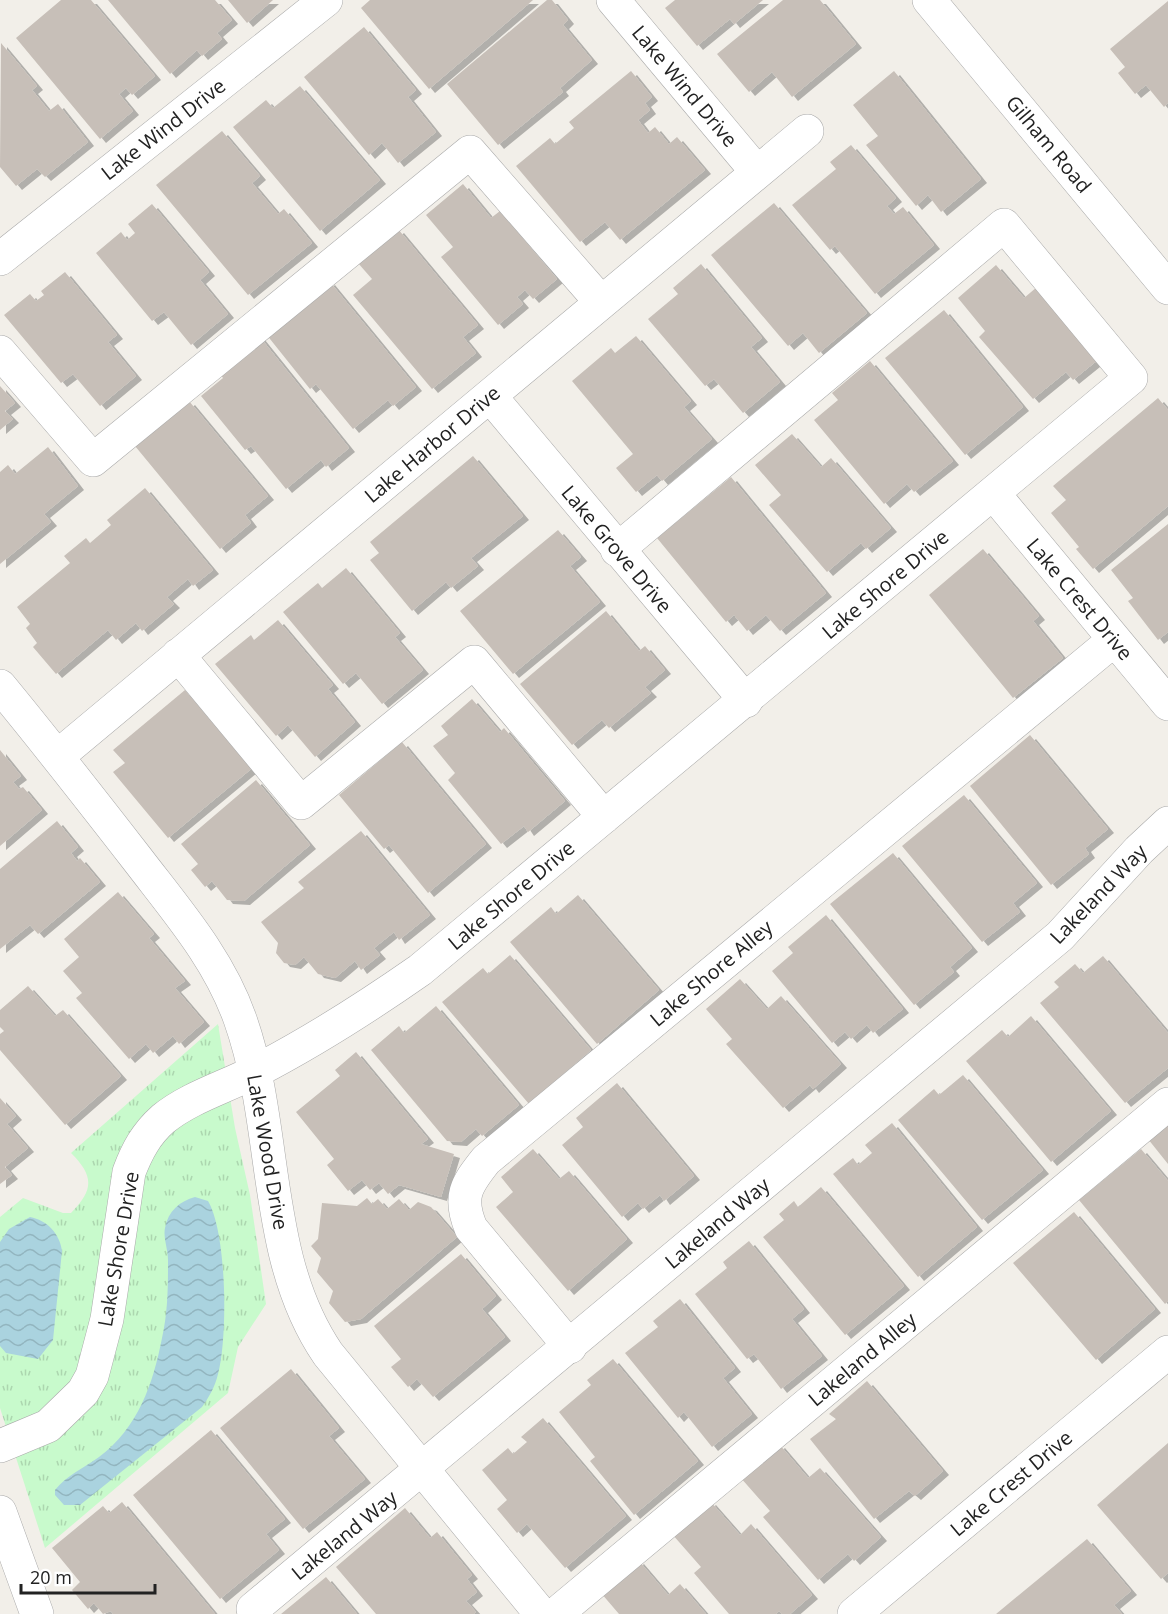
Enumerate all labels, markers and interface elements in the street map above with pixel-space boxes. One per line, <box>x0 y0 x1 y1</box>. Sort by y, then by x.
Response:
street label: Lake Wind Drive <box>626 20 744 152</box>
street label: Lake Wind Drive <box>95 72 231 186</box>
street label: Gilham Road <box>1000 90 1098 198</box>
street label: Lake Harbor Drive <box>359 379 505 509</box>
street label: Lake Grove Drive <box>556 480 678 618</box>
street label: Lake Shore Drive <box>816 523 954 645</box>
street label: Lake Crest Drive <box>1021 532 1139 666</box>
street label: Lake Shore Drive <box>442 834 580 956</box>
street label: Lakeland Way <box>1044 838 1153 950</box>
street label: Lake Shore Alley <box>644 913 779 1032</box>
street label: Lake Wood Drive <box>241 1072 295 1232</box>
street label: Lake Shore Drive <box>91 1169 145 1329</box>
street label: Lakeland Way <box>659 1171 776 1275</box>
street label: Lakeland Alley <box>802 1305 922 1412</box>
street label: Lake Crest Drive <box>944 1424 1078 1542</box>
street label: Lakeland Way <box>285 1483 403 1586</box>
scale bar <box>21 1557 154 1595</box>
text: 20 m <box>30 1565 72 1589</box>

